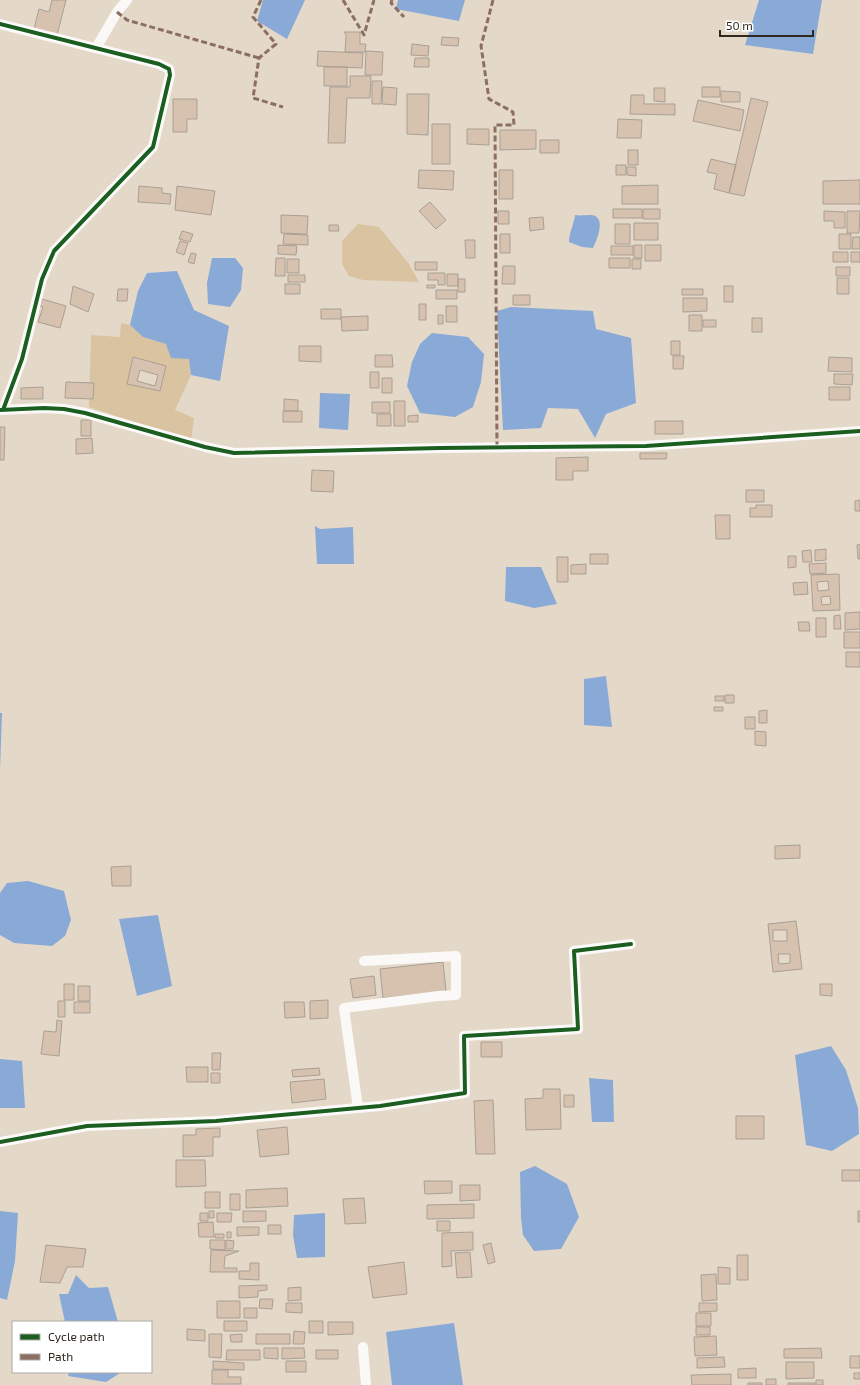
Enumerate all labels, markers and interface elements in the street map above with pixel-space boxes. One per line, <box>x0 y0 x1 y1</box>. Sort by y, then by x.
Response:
scale bar <box>720 12 813 38</box>
text: 50 m <box>726 18 753 32</box>
legend <box>12 1321 152 1373</box>
text: Cycle path <box>48 1329 105 1343</box>
text: Path <box>48 1349 73 1363</box>

